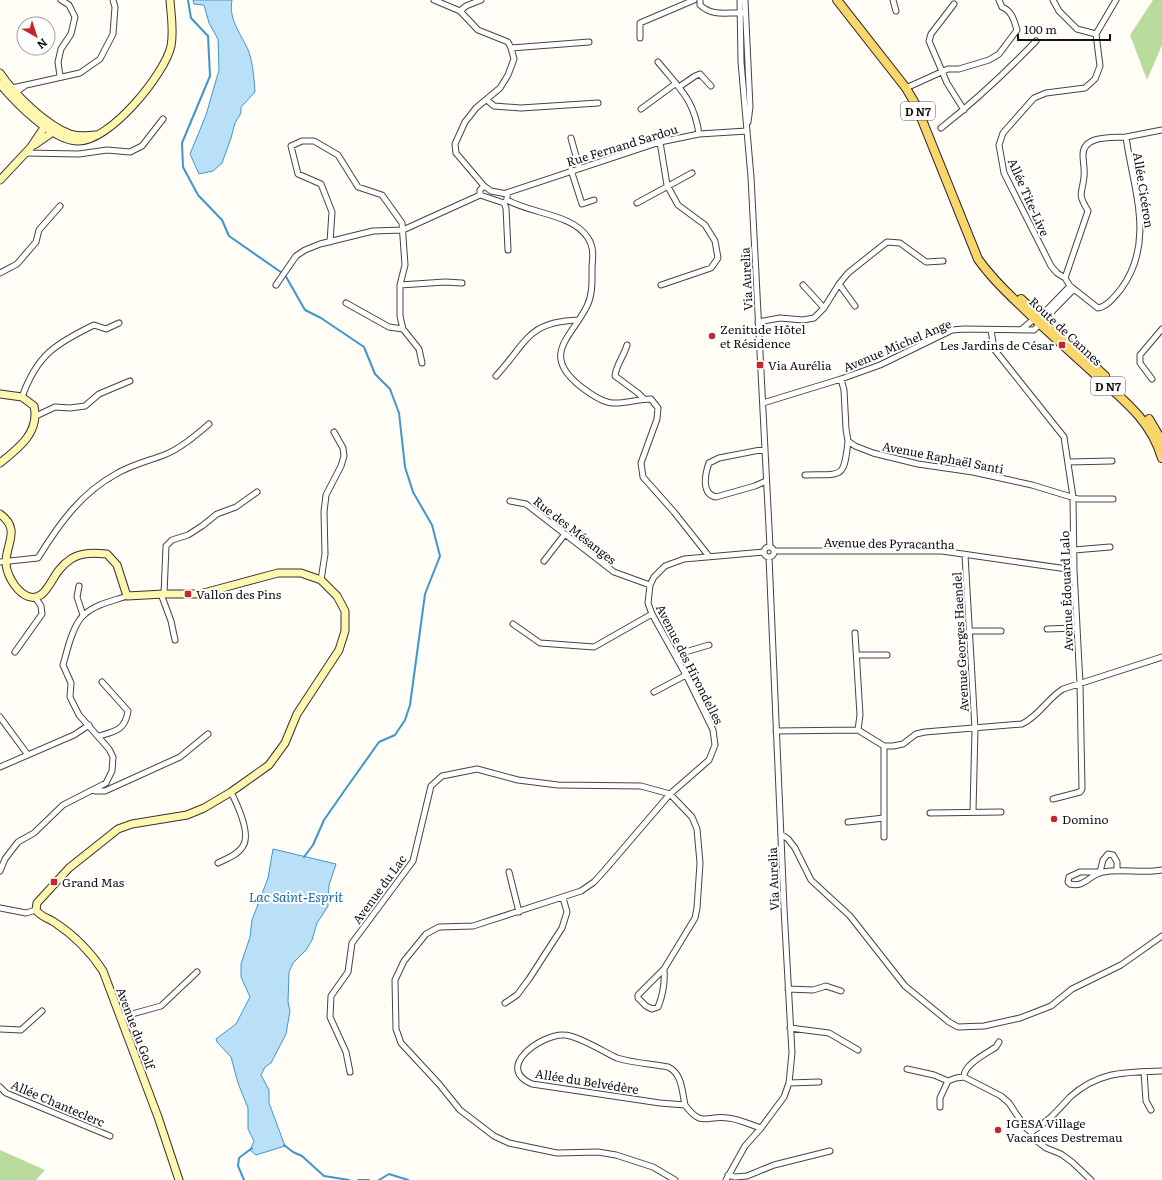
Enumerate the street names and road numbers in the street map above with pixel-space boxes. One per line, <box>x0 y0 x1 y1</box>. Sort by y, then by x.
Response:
road number: D N7 <box>901 102 935 120</box>
street label: Rue Fernand Sardou <box>564 119 680 171</box>
street label: Allée Cicéron <box>1129 151 1159 229</box>
street label: Allée Tite-Live <box>1004 155 1054 239</box>
street label: Via Aurelia <box>735 246 757 311</box>
street label: Route de Cannes <box>1026 292 1107 370</box>
street label: Avenue Michel Ange <box>840 314 954 376</box>
road number: D N7 <box>1091 377 1125 395</box>
street label: Avenue Raphaël Santi <box>881 436 1005 478</box>
street label: Rue des Mésanges <box>530 492 621 569</box>
street label: Avenue Édouard Lalo <box>1055 530 1077 652</box>
street label: Avenue des Pyracantha <box>823 533 955 553</box>
street label: Avenue Georges Haendel <box>947 571 973 713</box>
street label: Avenue des Hirondelles <box>652 601 728 728</box>
street label: Via Aurelia <box>763 846 783 911</box>
street label: Avenue du Lac <box>348 851 410 927</box>
street label: Avenue du Golf <box>112 985 160 1073</box>
street label: Allée du Belvédère <box>534 1064 640 1098</box>
street label: Allée Chanteclerc <box>8 1075 108 1131</box>

